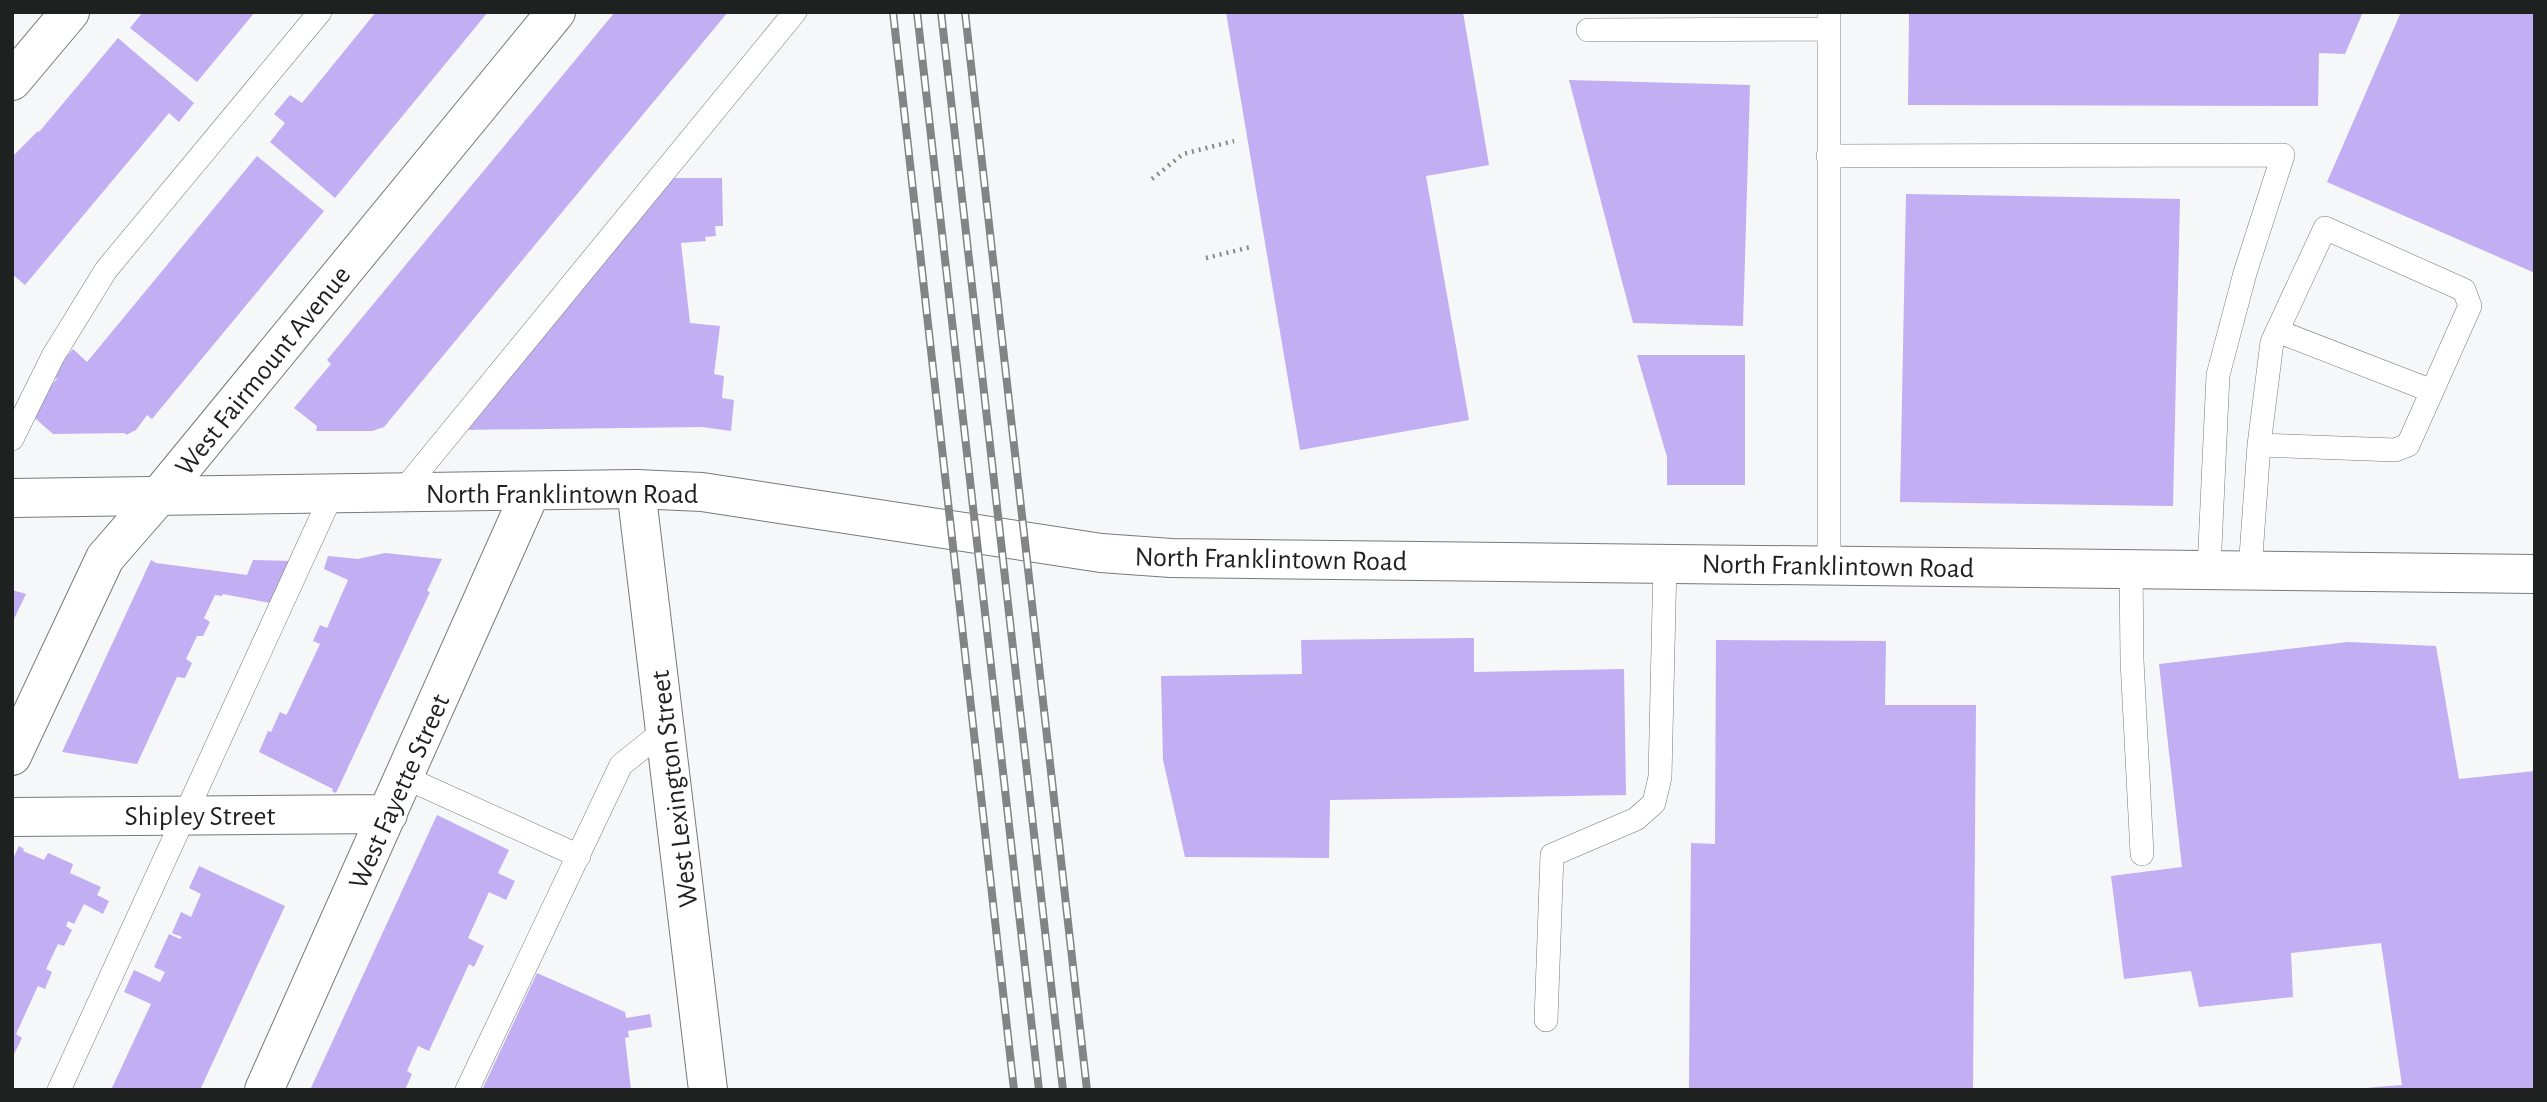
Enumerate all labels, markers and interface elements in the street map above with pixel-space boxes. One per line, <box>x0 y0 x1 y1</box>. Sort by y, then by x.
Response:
street label: West Fairmount Avenue <box>171 261 356 481</box>
street label: North Franklintown Road <box>426 481 698 509</box>
street label: North Franklintown Road <box>1134 544 1407 576</box>
street label: North Franklintown Road <box>1701 551 1974 583</box>
street label: West Lexington Street <box>647 668 703 909</box>
street label: West Fayette Street <box>344 690 455 893</box>
street label: Shipley Street <box>125 803 275 831</box>

